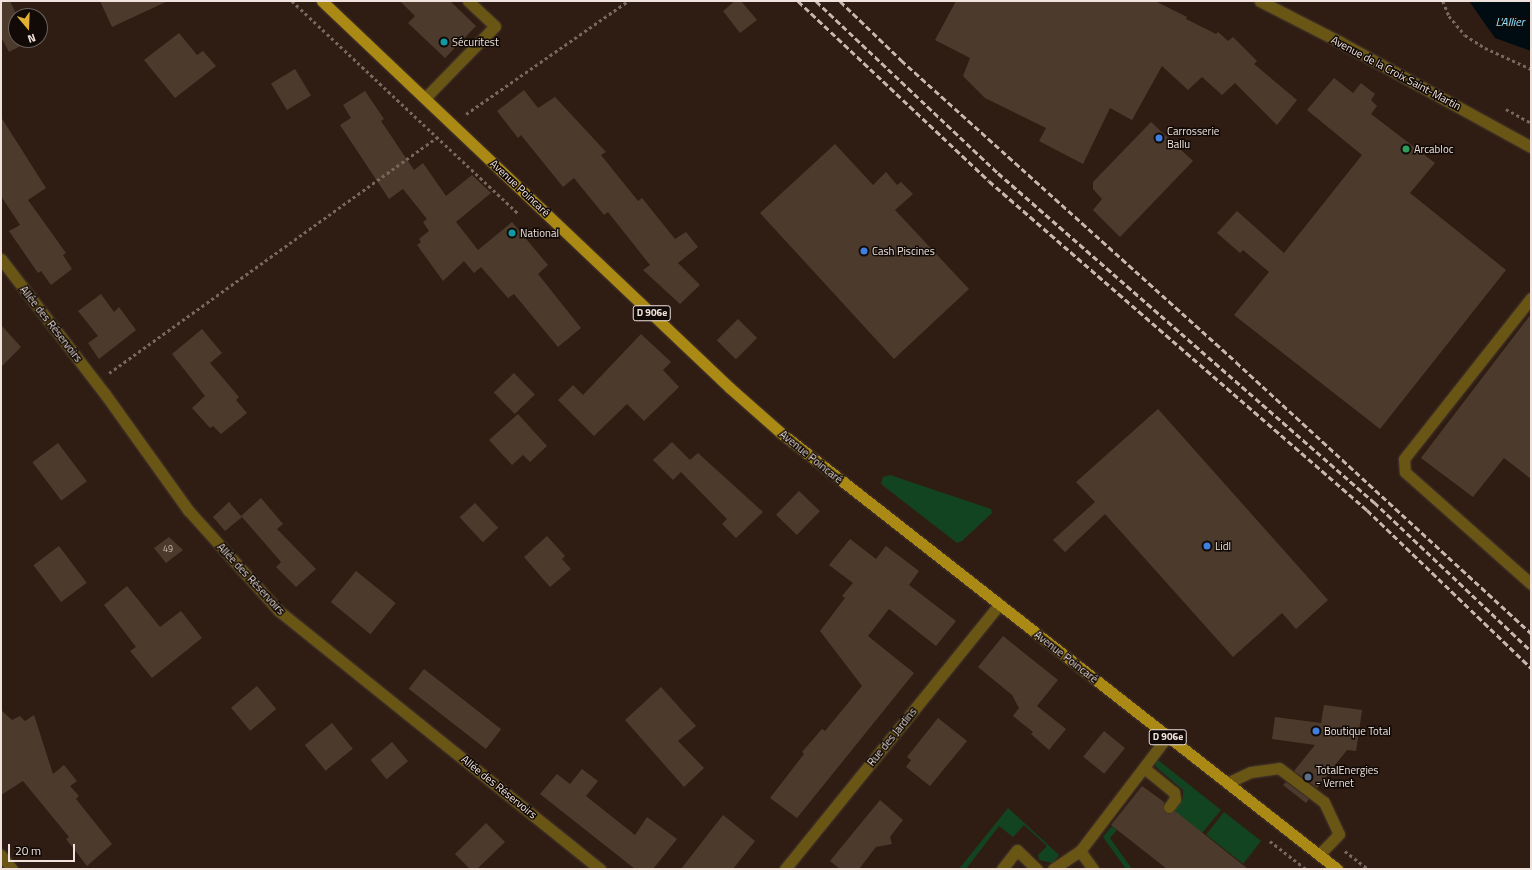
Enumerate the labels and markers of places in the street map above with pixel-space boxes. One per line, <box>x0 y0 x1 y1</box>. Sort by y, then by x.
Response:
place label: Sécuritest <box>452 35 499 49</box>
marker: Sécuritest <box>439 37 449 47</box>
place label: Carrosserie Ballu <box>1167 125 1219 151</box>
marker: Carrosserie Ballu <box>1154 133 1164 143</box>
place label: Arcabloc <box>1414 142 1453 156</box>
marker: Arcabloc <box>1401 144 1411 154</box>
place label: National <box>520 226 559 240</box>
marker: National <box>507 228 517 238</box>
place label: Cash Piscines <box>872 244 935 258</box>
marker: Cash Piscines <box>859 246 869 256</box>
place label: Lidl <box>1215 539 1231 553</box>
marker: Lidl <box>1202 541 1212 551</box>
place label: Boutique Total <box>1324 724 1391 738</box>
marker: Boutique Total <box>1311 726 1321 736</box>
place label: TotalEnergies - Vernet <box>1316 764 1378 790</box>
marker: TotalEnergies - Vernet <box>1303 772 1313 782</box>

